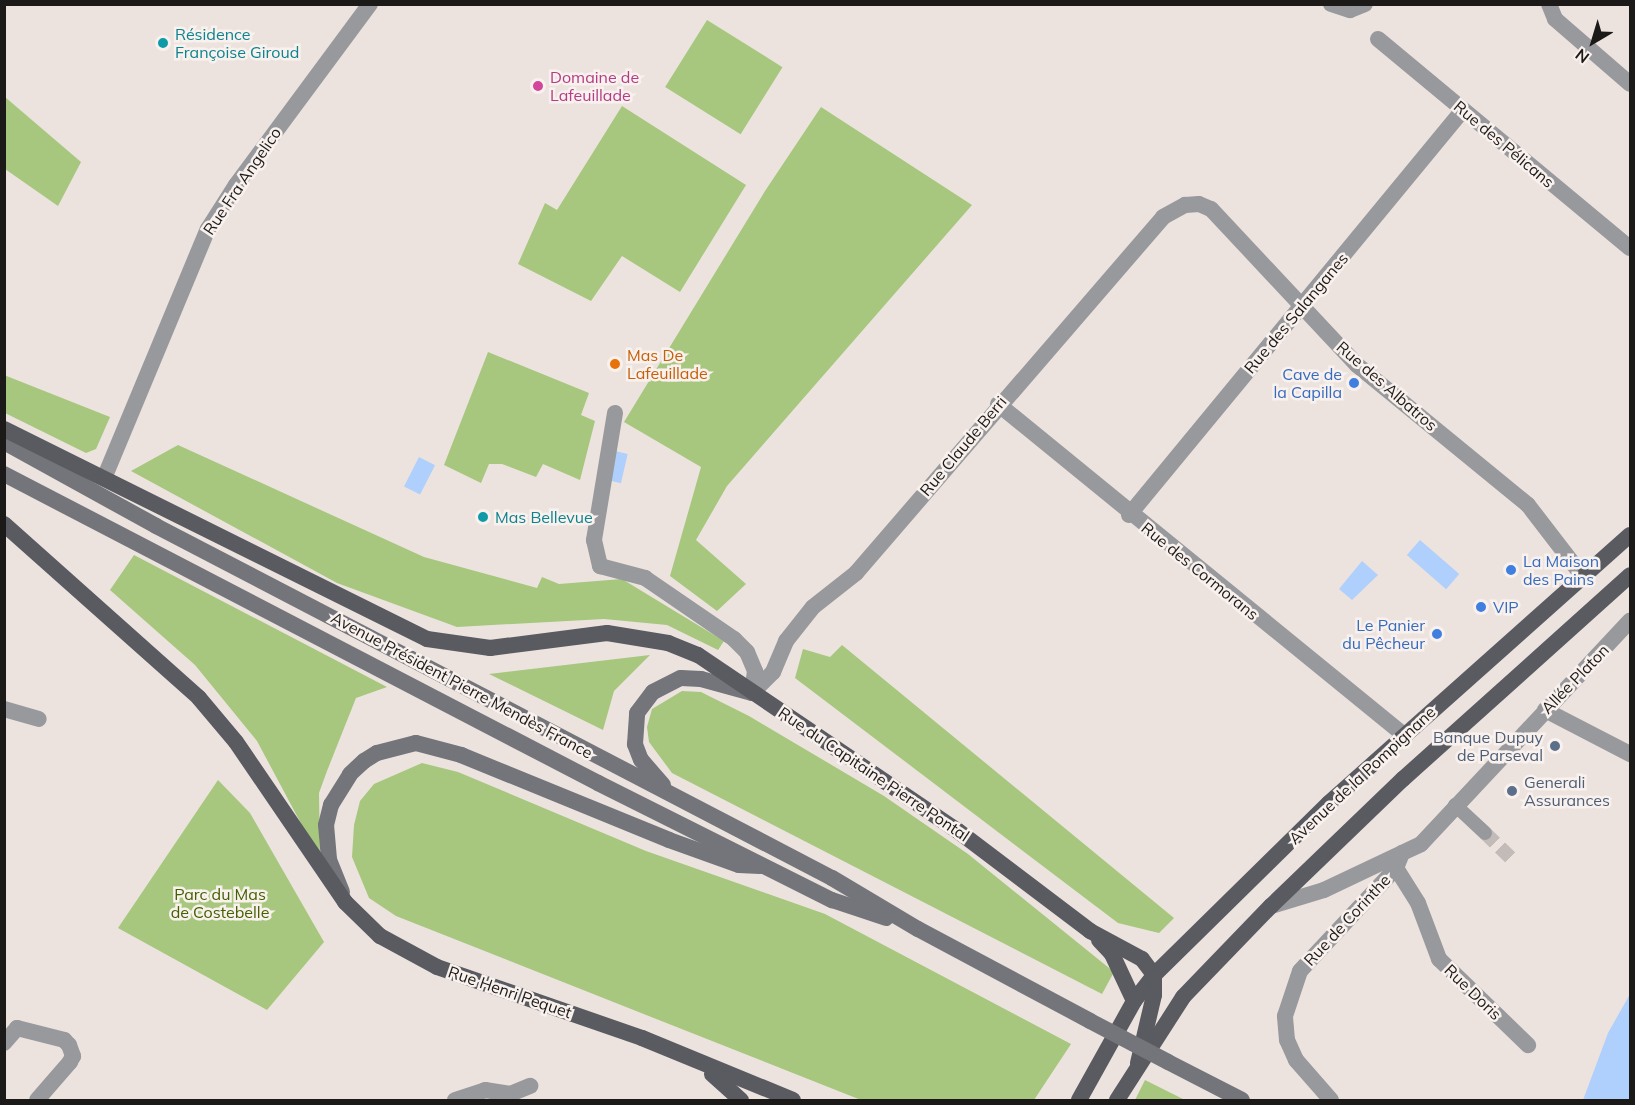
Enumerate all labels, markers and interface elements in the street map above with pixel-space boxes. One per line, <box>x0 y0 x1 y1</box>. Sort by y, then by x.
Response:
north arrow <box>1563 12 1623 72</box>
place label: Résidence Françoise Giroud <box>175 24 299 62</box>
marker: Résidence Françoise Giroud <box>156 36 170 50</box>
text: N <box>1571 45 1593 68</box>
place label: Domaine de Lafeuillade <box>550 67 639 105</box>
marker: Domaine de Lafeuillade <box>531 79 545 93</box>
street label: Rue des Pélicans <box>1450 97 1558 191</box>
street label: Rue Fra Angelico <box>199 124 285 238</box>
street label: Rue des Salanganes <box>1240 249 1352 377</box>
street label: Rue des Albatros <box>1333 337 1441 435</box>
place label: Mas De Lafeuillade <box>627 345 708 383</box>
marker: Mas De Lafeuillade <box>608 357 622 371</box>
place label: Cave de la Capilla <box>1274 364 1342 402</box>
marker: Cave de la Capilla <box>1347 376 1361 390</box>
street label: Rue Claude Berri <box>916 392 1010 500</box>
place label: Mas Bellevue <box>495 507 593 527</box>
marker: Mas Bellevue <box>476 510 490 524</box>
street label: Rue des Cormorans <box>1138 518 1262 624</box>
place label: La Maison des Pains <box>1523 551 1599 589</box>
marker: La Maison des Pains <box>1504 563 1518 577</box>
place label: VIP <box>1493 597 1519 617</box>
marker: VIP <box>1474 600 1488 614</box>
street label: Avenue Président Pierre Mendès France <box>328 608 596 762</box>
place label: Le Panier du Pêcheur <box>1342 615 1425 653</box>
marker: Le Panier du Pêcheur <box>1430 627 1444 641</box>
street label: Allée Platon <box>1537 640 1613 718</box>
street label: Avenue de la Pompignane <box>1285 702 1439 848</box>
street label: Rue du Capitaine Pierre Pontal <box>775 703 973 845</box>
place label: Banque Dupuy de Parseval <box>1433 727 1543 765</box>
marker: Banque Dupuy de Parseval <box>1548 739 1562 753</box>
place label: Generali Assurances <box>1524 772 1610 810</box>
marker: Generali Assurances <box>1505 784 1519 798</box>
street label: Rue de Corinthe <box>1300 870 1394 970</box>
park label: Parc du Mas de Costebelle <box>171 884 269 922</box>
street label: Rue Doris <box>1440 960 1506 1024</box>
street label: Rue Henri Pequet <box>446 962 574 1022</box>

